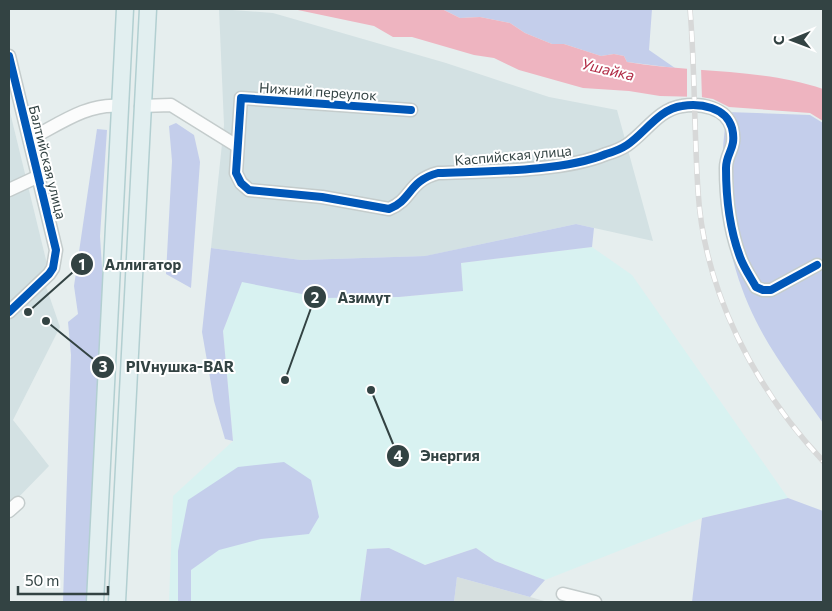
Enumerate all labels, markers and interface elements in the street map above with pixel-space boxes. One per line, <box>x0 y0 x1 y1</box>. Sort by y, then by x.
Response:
north arrow <box>767 15 817 65</box>
text: С <box>770 35 787 45</box>
water label: Ушайка <box>580 54 636 84</box>
street label: Нижний переулок <box>259 78 378 104</box>
street label: Балтийская улица <box>26 103 70 221</box>
street label: Каспийская улица <box>454 141 572 169</box>
callout: Аллигатор <box>69 249 191 279</box>
text: 1 <box>79 255 85 273</box>
text: Аллигатор <box>105 255 182 273</box>
callout: Азимут <box>303 282 401 312</box>
text: 2 <box>311 288 319 306</box>
text: Азимут <box>337 288 391 306</box>
callout: PIVнушка-BAR <box>91 352 244 382</box>
text: 3 <box>99 357 108 375</box>
text: PIVнушка-BAR <box>126 357 235 375</box>
callout: Энергия <box>385 441 489 471</box>
text: 4 <box>393 446 403 464</box>
text: Энергия <box>420 446 480 464</box>
scale bar <box>18 564 108 596</box>
text: 50 m <box>25 571 59 589</box>

